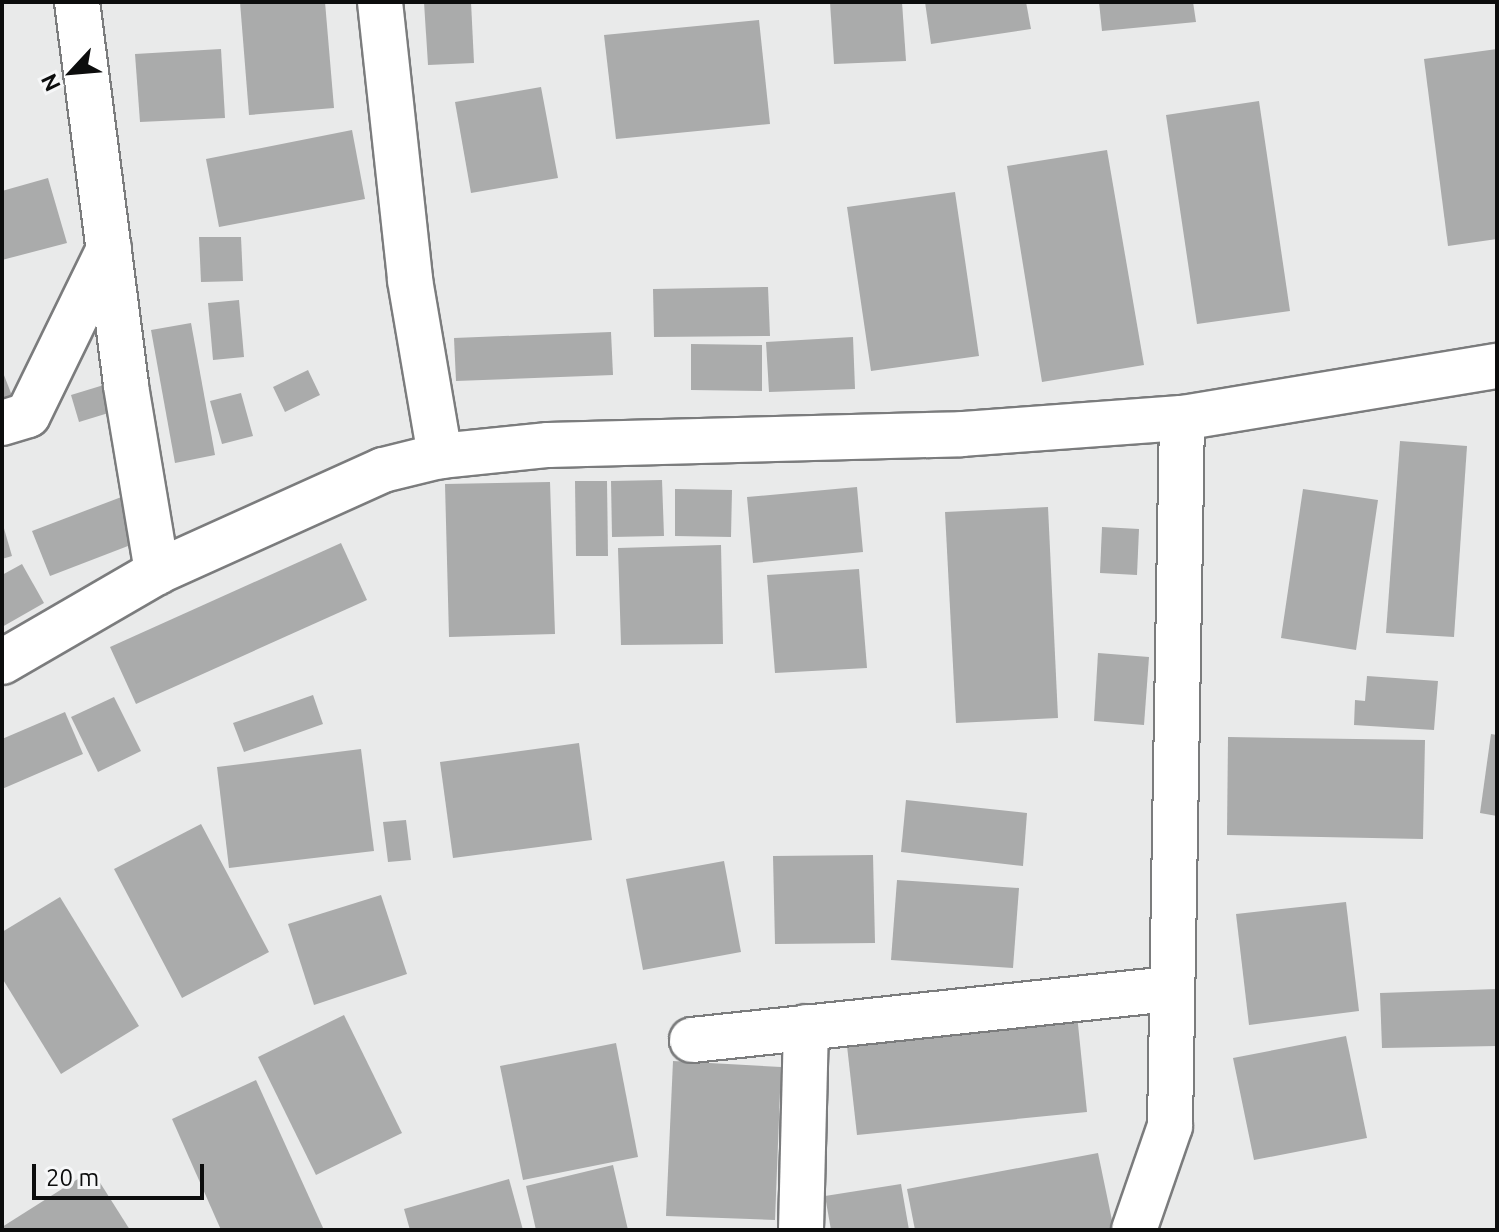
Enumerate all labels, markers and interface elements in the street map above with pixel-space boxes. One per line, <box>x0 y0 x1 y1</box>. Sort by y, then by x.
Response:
north arrow <box>32 32 112 112</box>
text: N <box>35 70 65 96</box>
scale bar <box>36 1148 208 1198</box>
text: 20 m <box>46 1164 99 1191</box>

